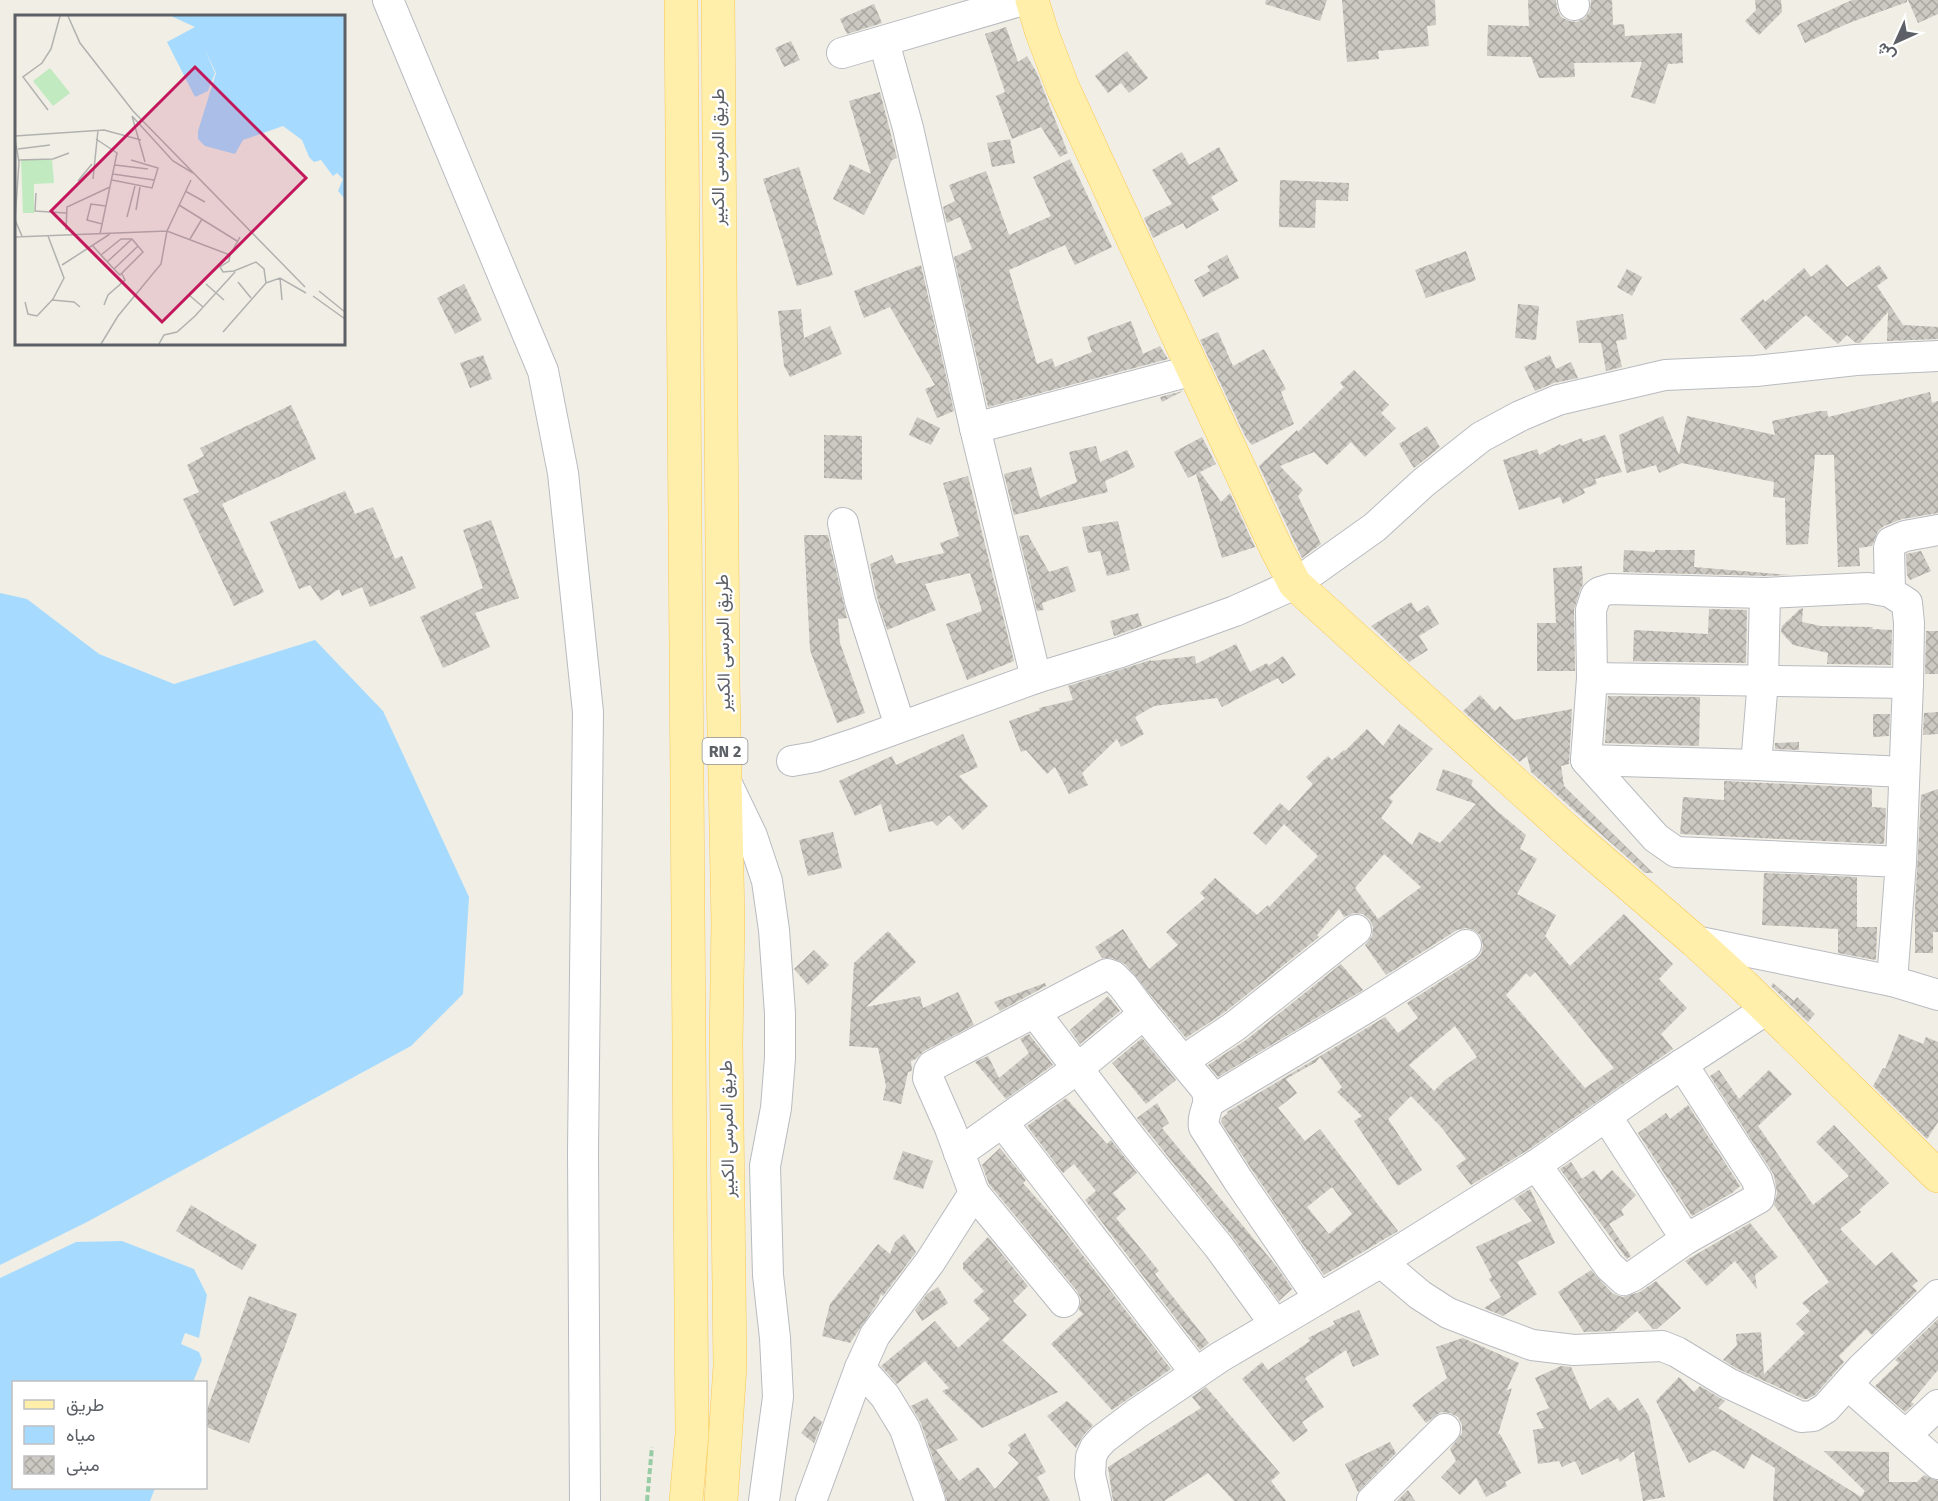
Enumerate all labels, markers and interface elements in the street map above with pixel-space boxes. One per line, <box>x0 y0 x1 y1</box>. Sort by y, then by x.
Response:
north arrow <box>1866 12 1926 72</box>
inset map <box>15 15 345 345</box>
text: ش <box>1872 39 1899 66</box>
street label: طريق المرسى الكبير <box>707 88 729 227</box>
street label: طريق المرسى الكبير <box>711 574 735 713</box>
road number: RN 2 <box>702 738 748 764</box>
street label: طريق المرسى الكبير <box>715 1060 739 1199</box>
legend <box>12 1381 207 1489</box>
text: طريق <box>66 1394 104 1416</box>
text: مياه <box>66 1424 95 1446</box>
text: مبنى <box>66 1454 100 1476</box>

